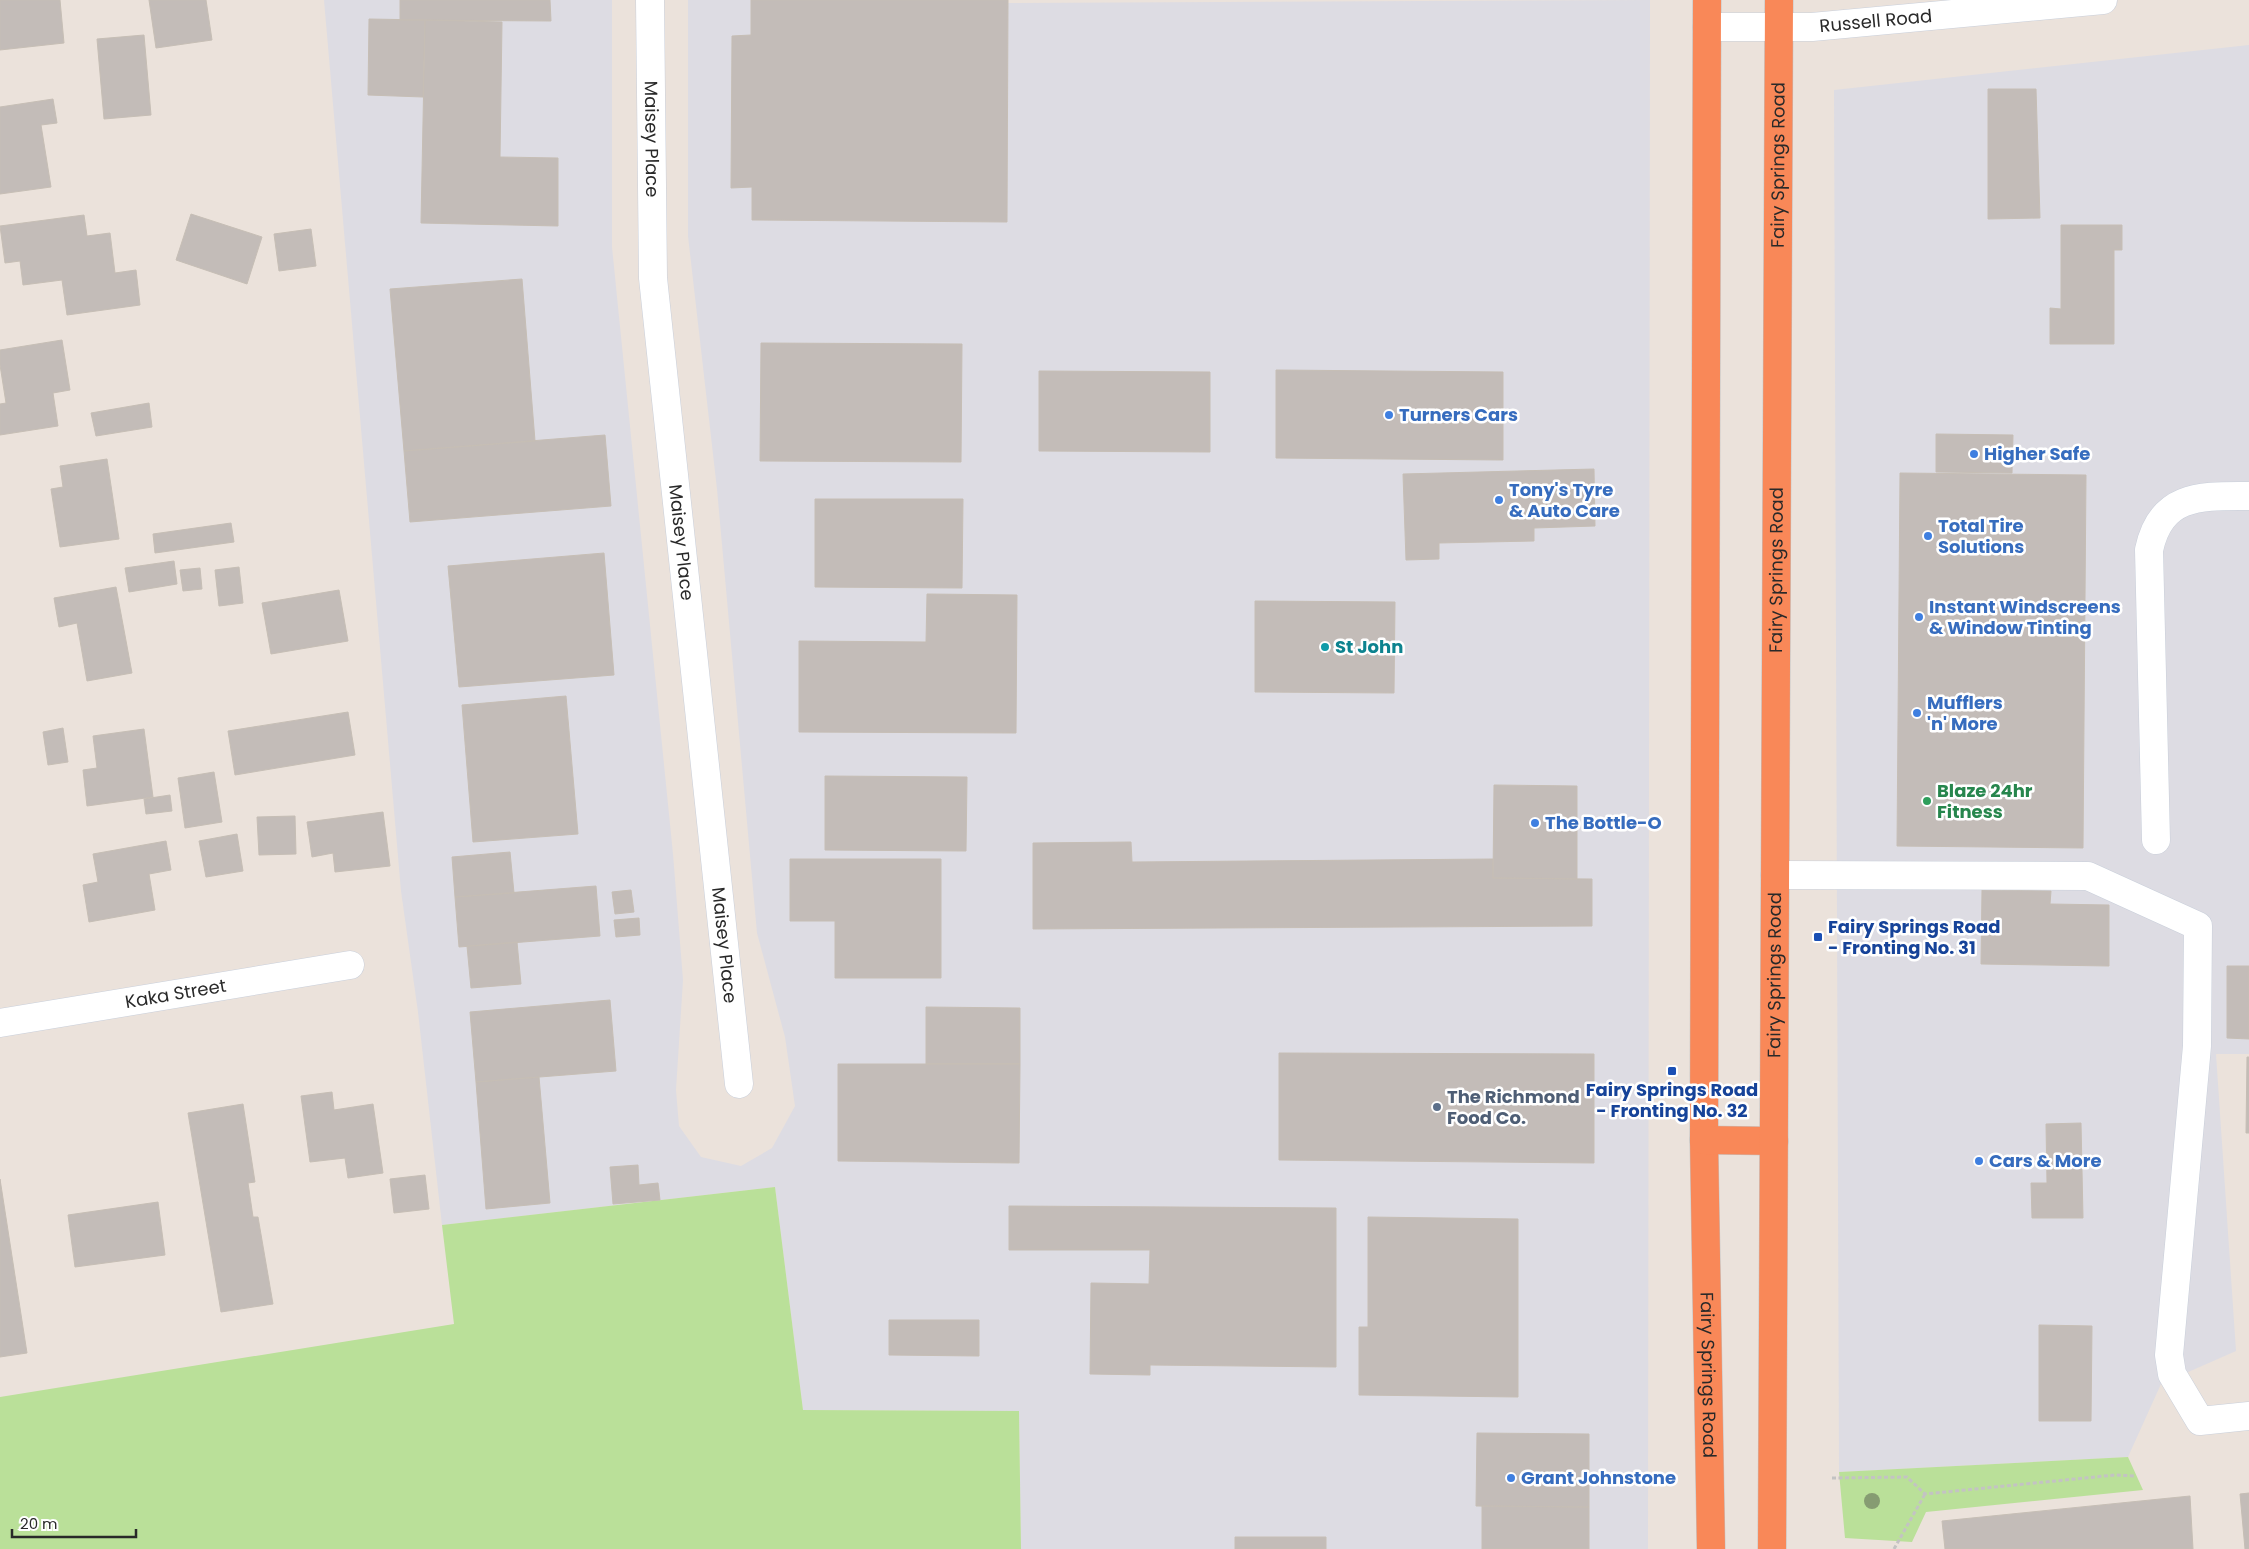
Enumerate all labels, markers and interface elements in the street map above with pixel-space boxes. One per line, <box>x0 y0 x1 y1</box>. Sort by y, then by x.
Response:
street label: Russell Road <box>1818 3 1933 38</box>
street label: Maisey Place <box>639 80 665 198</box>
street label: Fairy Springs Road <box>1765 82 1791 248</box>
place label: Turners Cars <box>1399 402 1518 427</box>
marker: Turners Cars <box>1383 409 1395 421</box>
place label: Higher Safe <box>1984 441 2090 466</box>
marker: Higher Safe <box>1968 448 1980 460</box>
place label: Tony's Tyre & Auto Care <box>1509 477 1620 523</box>
street label: Maisey Place <box>663 483 700 602</box>
street label: Fairy Springs Road <box>1763 487 1789 653</box>
marker: Tony's Tyre & Auto Care <box>1493 494 1505 506</box>
place label: Total Tire Solutions <box>1938 513 2024 559</box>
marker: Total Tire Solutions <box>1922 530 1934 542</box>
place label: Instant Windscreens & Window Tinting <box>1929 594 2121 640</box>
marker: Instant Windscreens & Window Tinting <box>1913 611 1925 623</box>
place label: St John <box>1335 634 1403 659</box>
marker: St John <box>1319 641 1331 653</box>
place label: Mufflers 'n' More <box>1927 690 2003 736</box>
marker: Mufflers 'n' More <box>1911 707 1923 719</box>
place label: Blaze 24hr Fitness <box>1937 778 2033 824</box>
marker: Blaze 24hr Fitness <box>1921 795 1933 807</box>
place label: The Bottle-O <box>1545 810 1662 835</box>
marker: The Bottle-O <box>1529 817 1541 829</box>
street label: Maisey Place <box>706 886 743 1005</box>
street label: Fairy Springs Road <box>1761 892 1787 1058</box>
place label: Fairy Springs Road - Fronting No. 31 <box>1828 914 2000 960</box>
marker: Fairy Springs Road - Fronting No. 31 <box>1812 931 1824 943</box>
street label: Kaka Street <box>123 973 228 1014</box>
marker: Fairy Springs Road - Fronting No. 32 <box>1666 1065 1678 1077</box>
place label: Fairy Springs Road - Fronting No. 32 <box>1586 1077 1758 1123</box>
place label: The Richmond Food Co. <box>1447 1084 1580 1130</box>
marker: The Richmond Food Co. <box>1431 1101 1443 1113</box>
place label: Cars & More <box>1989 1148 2101 1173</box>
marker: Cars & More <box>1973 1155 1985 1167</box>
street label: Fairy Springs Road <box>1695 1292 1722 1458</box>
place label: Grant Johnstone <box>1521 1465 1676 1490</box>
marker: Grant Johnstone <box>1505 1472 1517 1484</box>
scale bar <box>12 1506 136 1538</box>
text: 20 m <box>20 1513 58 1534</box>

